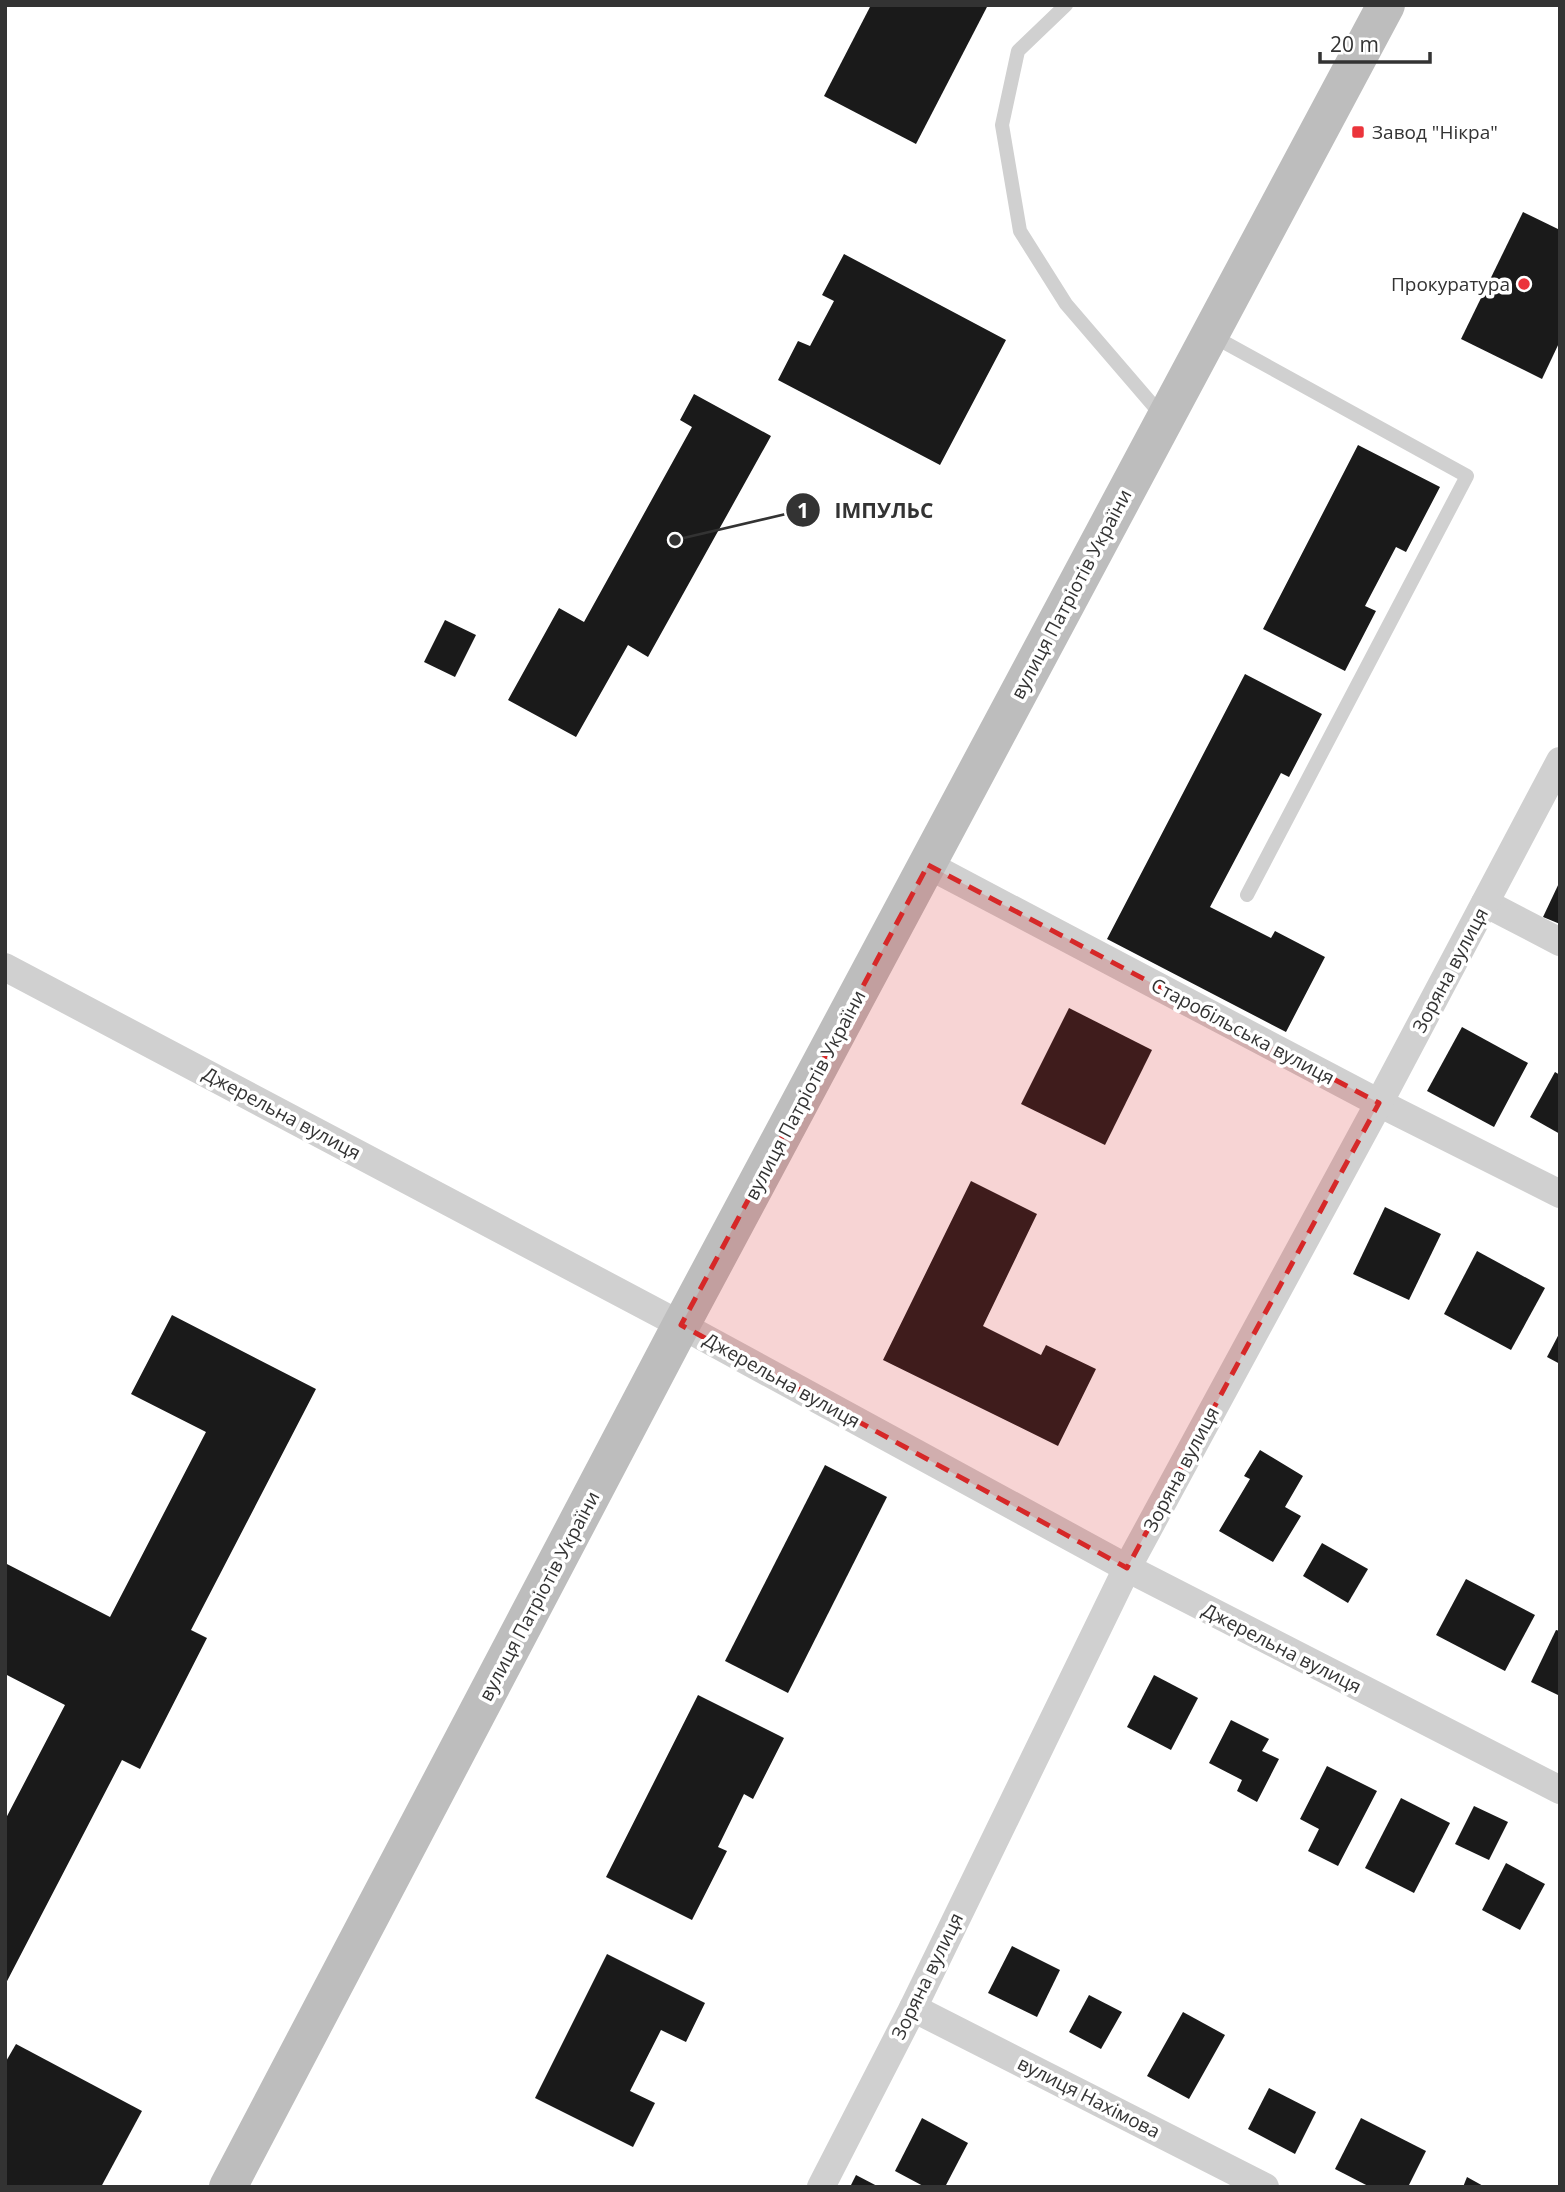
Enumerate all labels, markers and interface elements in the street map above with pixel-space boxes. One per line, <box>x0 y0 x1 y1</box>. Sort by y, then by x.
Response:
scale bar <box>1320 21 1430 65</box>
text: 20 m <box>1330 30 1379 58</box>
place label: Завод "Нікра" <box>1372 119 1498 145</box>
marker: Завод "Нікра" <box>1350 124 1366 140</box>
place label: Прокуратура <box>1391 271 1510 297</box>
marker: Прокуратура <box>1516 276 1532 292</box>
street label: вулиця Патріотів України <box>1005 485 1137 703</box>
callout: ІМПУЛЬС <box>785 489 947 531</box>
text: 1 <box>797 496 809 524</box>
text: ІМПУЛЬС <box>835 496 933 524</box>
street label: Зоряна вулиця <box>1406 903 1494 1037</box>
street label: Старобільська вулиця <box>1147 972 1339 1090</box>
street label: вулиця Патріотів України <box>739 986 871 1204</box>
street label: Джерельна вулиця <box>198 1060 366 1166</box>
street label: Джерельна вулиця <box>699 1326 865 1434</box>
street label: Зоряна вулиця <box>1137 1402 1225 1536</box>
street label: вулиця Патріотів України <box>473 1487 605 1705</box>
street label: Джерельна вулиця <box>1198 1597 1366 1699</box>
street label: Зоряна вулиця <box>885 1908 969 2044</box>
street label: вулиця Нахімова <box>1013 2050 1165 2144</box>

